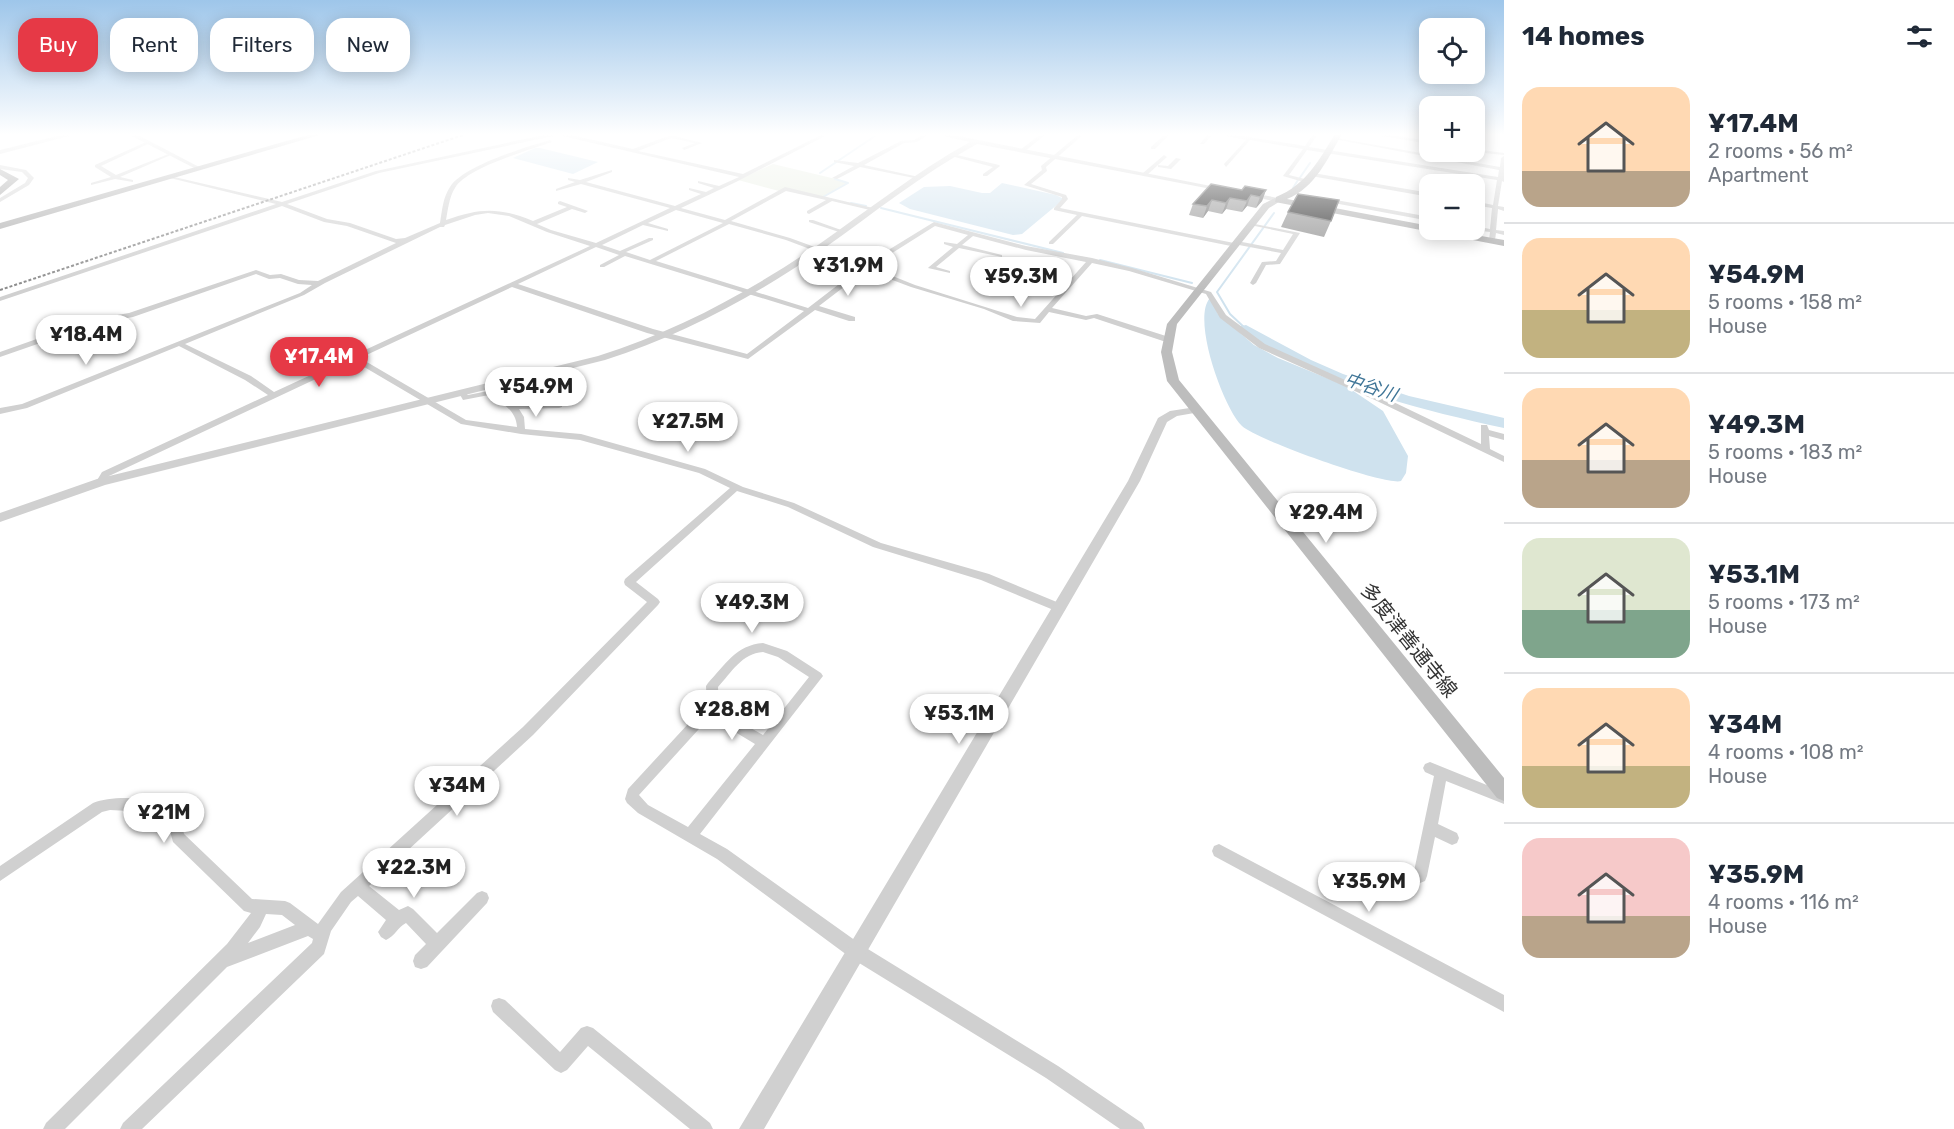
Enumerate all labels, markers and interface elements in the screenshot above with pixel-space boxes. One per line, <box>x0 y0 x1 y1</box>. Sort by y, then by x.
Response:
chip: Buy <box>18 18 98 72</box>
chip: Rent <box>110 18 198 72</box>
chip: Filters <box>210 18 314 72</box>
chip: New <box>326 18 410 72</box>
map controls <box>1419 18 1485 240</box>
button: locate <box>1419 18 1485 84</box>
icon: filters <box>1903 20 1936 53</box>
text: 14 homes <box>1522 21 1645 52</box>
button: + <box>1419 96 1485 162</box>
text: ¥17.4M <box>1708 108 1799 139</box>
icon: home <box>1570 111 1642 183</box>
text: 2 rooms · 56 m² <box>1708 139 1853 163</box>
text: Apartment <box>1708 163 1809 187</box>
button: − <box>1419 174 1485 240</box>
pin: ¥31.9M <box>799 246 897 297</box>
text: ¥31.9M <box>813 253 883 277</box>
pin: ¥59.3M <box>972 257 1070 308</box>
text: ¥54.9M <box>1708 259 1805 290</box>
icon: home <box>1570 262 1642 334</box>
text: ¥59.3M <box>984 264 1058 288</box>
text: 5 rooms · 158 m² <box>1708 290 1862 314</box>
text: House <box>1708 314 1767 338</box>
pin: ¥18.4M <box>37 315 135 366</box>
text: ¥18.4M <box>50 322 122 346</box>
pin: ¥17.4M <box>270 337 368 388</box>
text: ¥17.4M <box>284 344 354 368</box>
pin: ¥54.9M <box>487 367 585 418</box>
water label: 中谷川 <box>1342 368 1402 407</box>
text: ¥54.9M <box>499 374 573 398</box>
pin: ¥27.5M <box>639 402 737 453</box>
text: ¥27.5M <box>652 409 724 433</box>
text: ¥49.3M <box>1708 409 1805 440</box>
icon: home <box>1570 412 1642 484</box>
text: 5 rooms · 183 m² <box>1708 440 1862 464</box>
text: House <box>1708 464 1767 488</box>
pin: ¥29.4M <box>1277 493 1375 544</box>
text: ¥29.4M <box>1289 500 1363 524</box>
text: ¥53.1M <box>1708 559 1800 590</box>
icon: home <box>1570 562 1642 634</box>
street label: 多度津善通寺線 <box>1356 578 1462 702</box>
pin: ¥49.3M <box>703 583 801 634</box>
text: ¥49.3M <box>715 590 789 614</box>
text: 5 rooms · 173 m² <box>1708 590 1860 614</box>
text: House <box>1708 614 1767 638</box>
pin: ¥28.8M <box>683 690 781 741</box>
pin: ¥53.1M <box>910 694 1008 745</box>
text: ¥28.8M <box>694 697 770 721</box>
text: ¥53.1M <box>924 701 994 725</box>
text: ¥34M <box>1708 709 1782 740</box>
icon: home <box>1570 712 1642 784</box>
text: 4 rooms · 108 m² <box>1708 740 1864 764</box>
text: House <box>1708 764 1767 788</box>
pin: ¥34M <box>421 766 493 817</box>
text: ¥34M <box>428 773 486 797</box>
pin: ¥21M <box>128 793 200 844</box>
text: ¥21M <box>137 800 191 824</box>
pin: ¥22.3M <box>365 848 463 899</box>
text: ¥22.3M <box>376 855 452 879</box>
text: ¥35.9M <box>1708 859 1804 890</box>
pin: ¥35.9M <box>1320 862 1418 913</box>
icon: home <box>1570 862 1642 934</box>
text: ¥35.9M <box>1332 869 1406 893</box>
text: 4 rooms · 116 m² <box>1708 890 1859 914</box>
text: House <box>1708 914 1767 938</box>

